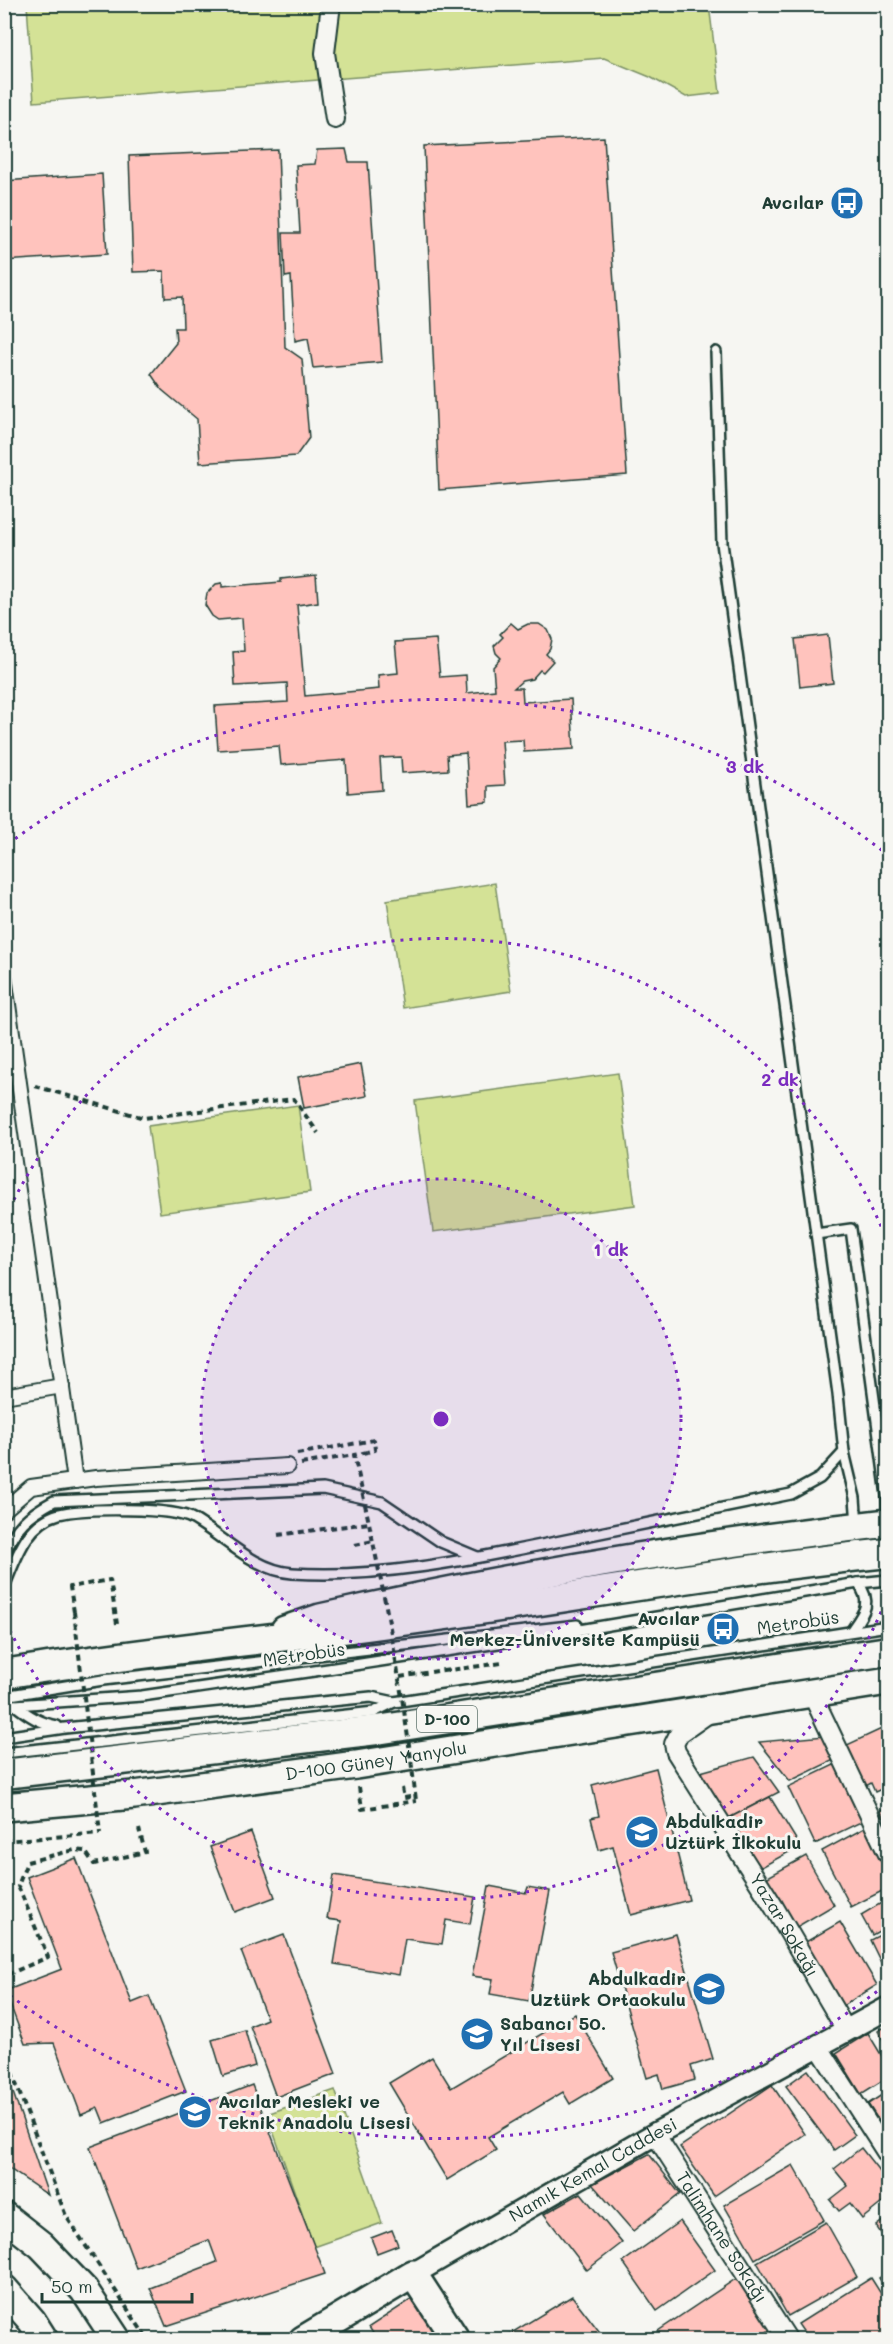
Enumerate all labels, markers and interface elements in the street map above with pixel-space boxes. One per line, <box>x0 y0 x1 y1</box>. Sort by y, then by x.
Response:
bus stop icon: Avcılar <box>829 185 865 221</box>
place label: Avcılar <box>761 190 824 214</box>
text: 3 dk <box>726 754 764 778</box>
text: 2 dk <box>761 1067 799 1091</box>
text: 1 dk <box>593 1237 629 1261</box>
centre of rings <box>431 1409 451 1429</box>
street label: Metrobüs <box>755 1604 841 1640</box>
place label: Avcılar Merkez-Üniversite Kampüsü <box>450 1606 700 1651</box>
bus stop icon: Avcılar Merkez-Üniversite Kampüsü <box>705 1611 741 1647</box>
street label: Metrobüs <box>261 1636 347 1672</box>
road number: D-100 <box>417 1706 477 1732</box>
street label: D-100 Güney Yanyolu <box>284 1735 468 1785</box>
place label: Abdulkadir Uztürk İlkokulu <box>665 1809 802 1854</box>
school or university icon: Abdulkadir Uztürk İlkokulu <box>624 1814 660 1850</box>
street label: Yazar Sokağı <box>744 1868 825 1981</box>
place label: Abdulkadir Uztürk Ortaokulu <box>530 1966 686 2011</box>
school or university icon: Abdulkadir Uztürk Ortaokulu <box>691 1971 727 2007</box>
place label: Sabancı 50. Yıl Lisesi <box>500 2011 606 2056</box>
school or university icon: Sabancı 50. Yıl Lisesi <box>459 2016 495 2052</box>
place label: Avcılar Mesleki ve Teknik Anadolu Lisesi <box>218 2089 411 2134</box>
school or university icon: Avcılar Mesleki ve Teknik Anadolu Lisesi <box>177 2094 213 2130</box>
street label: Namık Kemal Caddesi <box>504 2111 681 2227</box>
street label: Talimhane Sokağı <box>671 2167 774 2307</box>
scale bar <box>42 2266 192 2304</box>
text: 50 m <box>51 2274 93 2298</box>

